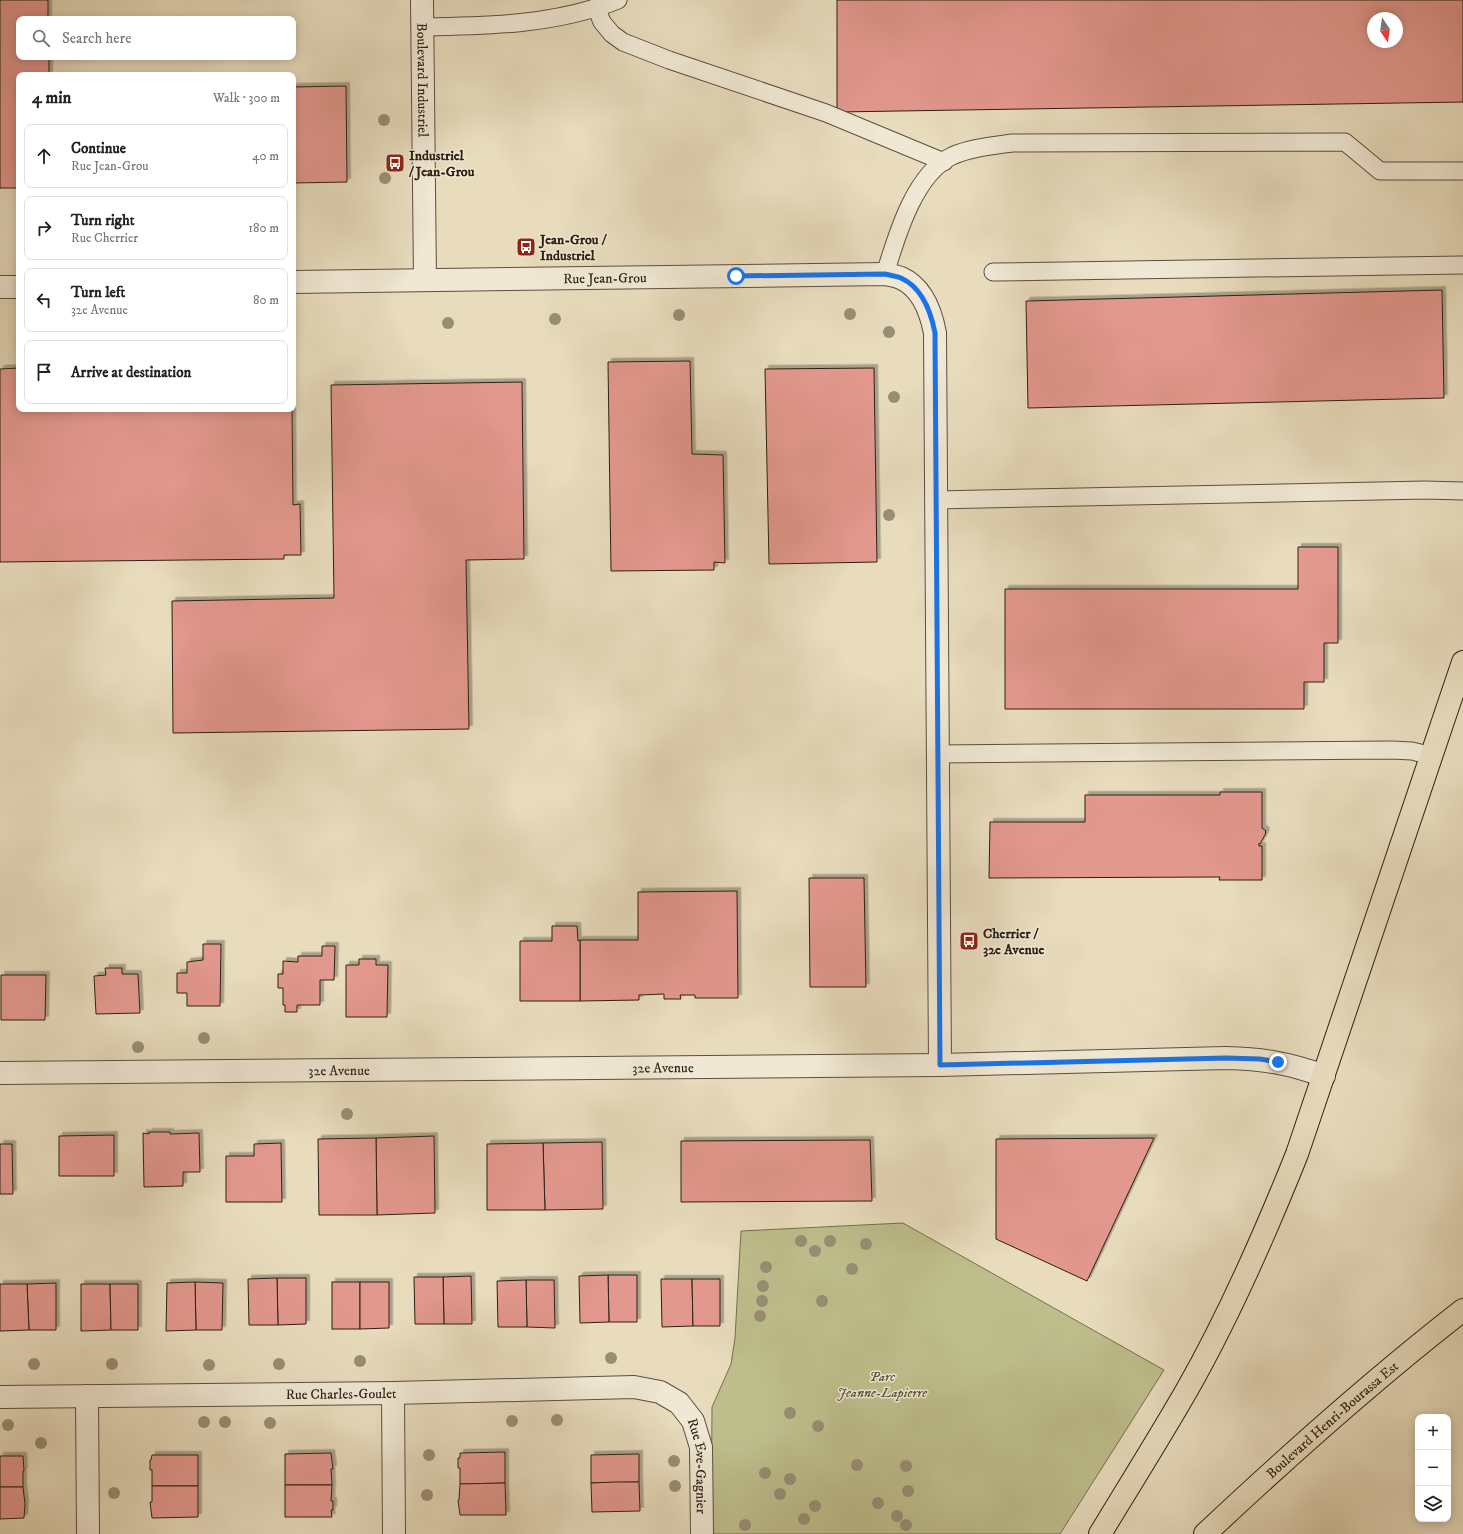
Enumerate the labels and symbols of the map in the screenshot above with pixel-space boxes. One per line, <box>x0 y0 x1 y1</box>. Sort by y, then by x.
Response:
north arrow <box>1367 12 1403 48</box>
street label: Boulevard Industriel <box>412 23 431 138</box>
place label: Industriel / Jean-Grou <box>408 147 475 181</box>
bus stop icon: Industriel / Jean-Grou <box>384 152 406 174</box>
place label: Jean-Grou / Industriel <box>538 231 608 265</box>
bus stop icon: Jean-Grou / Industriel <box>515 236 537 258</box>
route start <box>727 267 745 285</box>
street label: Rue Jean-Grou <box>563 269 647 288</box>
place label: Cherrier / 32e Avenue <box>983 925 1044 959</box>
bus stop icon: Cherrier / 32e Avenue <box>958 930 980 952</box>
route end <box>1269 1053 1287 1071</box>
street label: 32e Avenue <box>632 1059 694 1078</box>
street label: 32e Avenue <box>308 1062 370 1080</box>
street label: Boulevard Henri-Bourassa Est <box>1263 1357 1403 1483</box>
park label: Parc Jeanne-Lapierre <box>837 1368 928 1402</box>
street label: Rue Charles-Goulet <box>285 1385 397 1404</box>
street label: Rue Eve-Gagnier <box>683 1416 710 1515</box>

